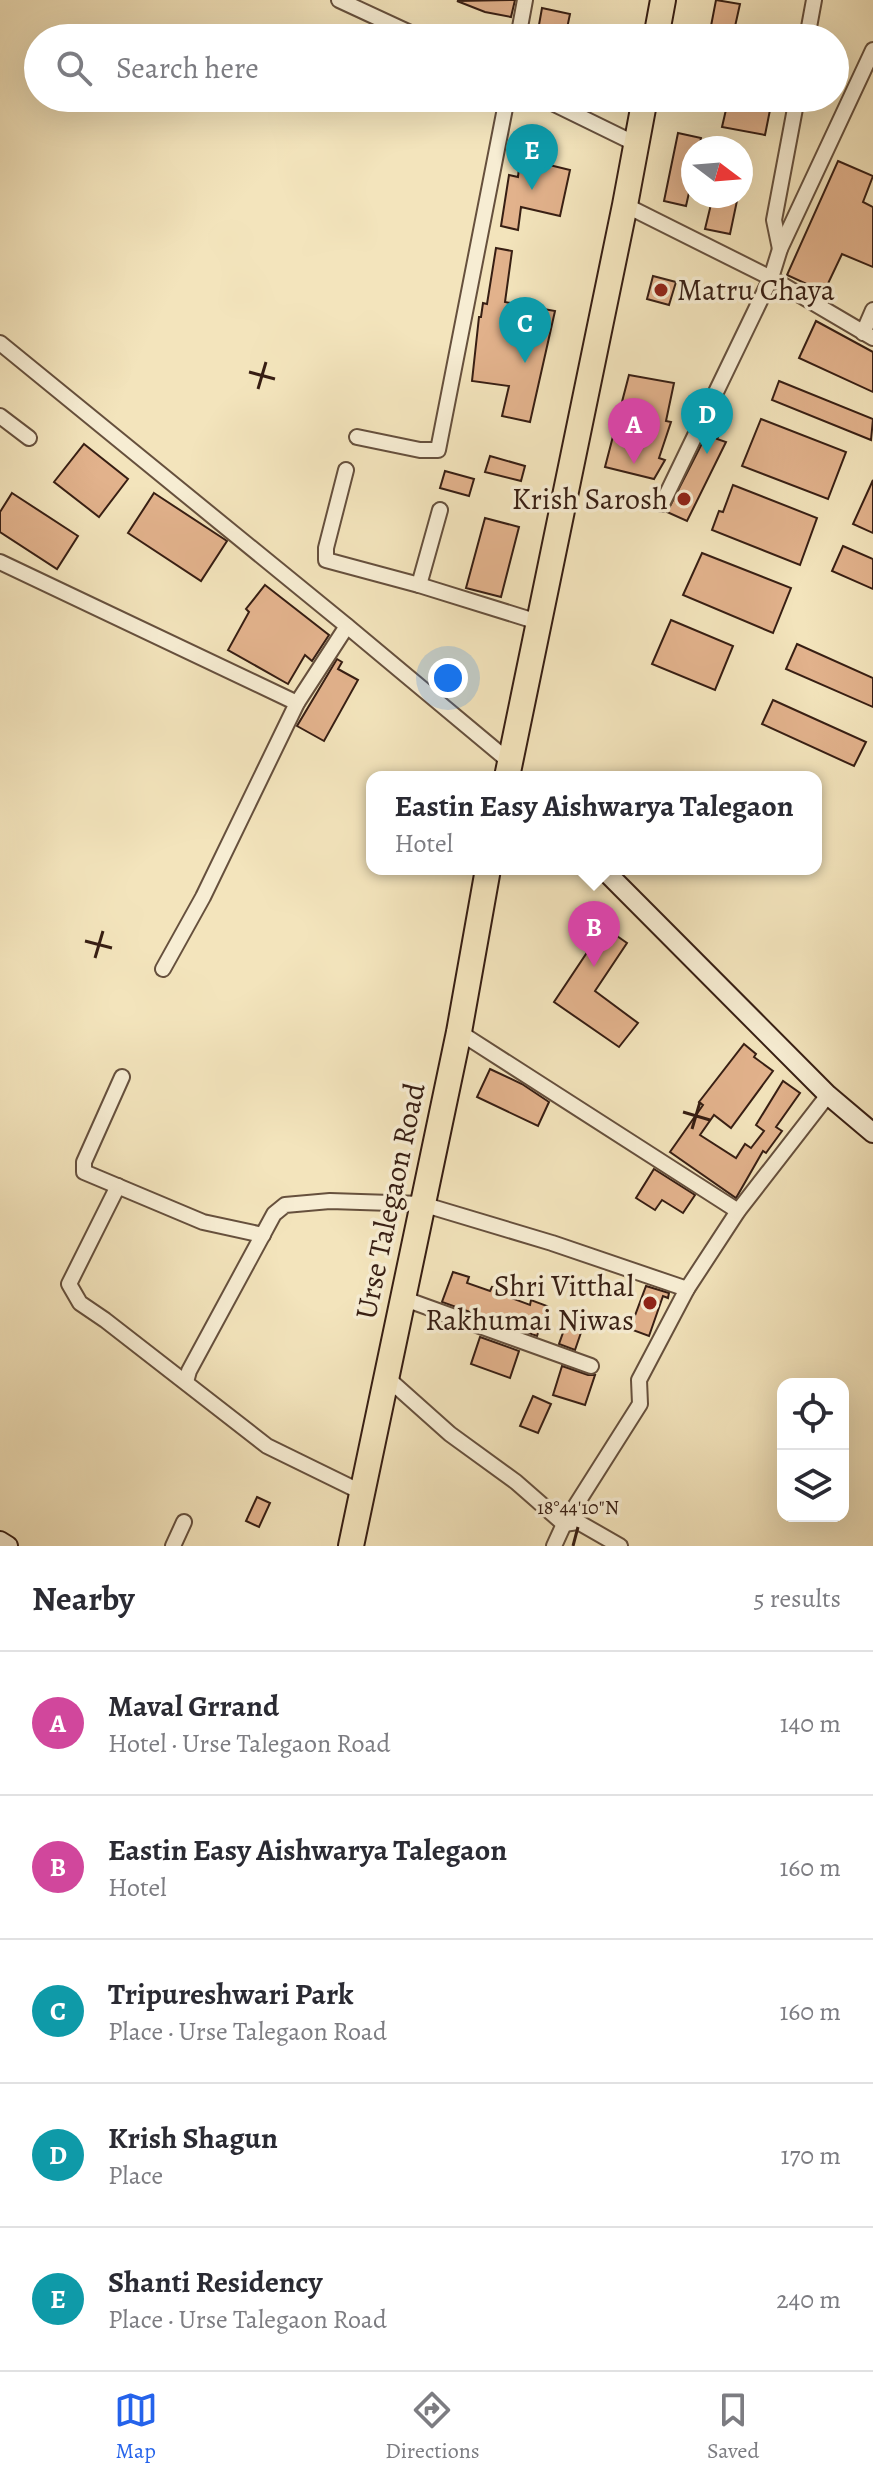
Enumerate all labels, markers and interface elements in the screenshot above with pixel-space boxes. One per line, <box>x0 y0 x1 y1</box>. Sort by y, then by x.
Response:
search box <box>24 24 849 112</box>
icon: search <box>52 46 96 90</box>
text: Search here <box>116 48 259 88</box>
pin: E <box>506 124 558 190</box>
north arrow <box>681 136 753 208</box>
place label: Matru Chaya <box>677 270 835 310</box>
marker: Matru Chaya <box>652 281 670 299</box>
pin: C <box>499 297 551 363</box>
pin: D <box>681 388 733 454</box>
pin: A <box>608 398 660 464</box>
place label: Krish Sarosh <box>512 479 668 519</box>
marker: Krish Sarosh <box>675 490 693 508</box>
your location <box>428 658 468 698</box>
popup <box>366 771 822 875</box>
text: Eastin Easy Aishwarya Talegaon <box>394 786 794 826</box>
text: Hotel <box>394 826 453 861</box>
pin: B <box>568 901 620 967</box>
street label: Urse Talegaon Road <box>345 1078 435 1323</box>
place label: Shri Vitthal Rakhumai Niwas <box>425 1266 634 1340</box>
marker: Shri Vitthal Rakhumai Niwas <box>641 1294 659 1312</box>
map controls <box>777 1378 849 1522</box>
button: locate <box>777 1378 849 1450</box>
button: layers <box>777 1450 849 1522</box>
text: 18°44'10"N <box>537 1494 619 1521</box>
text: Nearby <box>32 1575 135 1622</box>
text: 5 results <box>753 1581 841 1616</box>
text: Maval Grrand <box>108 1686 279 1726</box>
text: A <box>50 1706 66 1741</box>
text: 140 m <box>780 1706 841 1741</box>
text: Hotel · Urse Talegaon Road <box>108 1726 390 1761</box>
text: Eastin Easy Aishwarya Talegaon <box>108 1830 507 1870</box>
text: B <box>50 1850 66 1885</box>
text: 160 m <box>779 1850 841 1885</box>
text: Hotel <box>108 1870 167 1905</box>
text: Tripureshwari Park <box>108 1974 353 2014</box>
text: C <box>50 1994 66 2029</box>
text: 160 m <box>779 1994 841 2029</box>
text: Place · Urse Talegaon Road <box>108 2014 387 2049</box>
text: Krish Shagun <box>108 2118 278 2158</box>
text: D <box>49 2138 67 2173</box>
text: 170 m <box>781 2138 841 2173</box>
text: Place <box>108 2158 163 2193</box>
text: Shanti Residency <box>108 2262 322 2302</box>
text: E <box>50 2282 66 2317</box>
text: 240 m <box>776 2282 841 2317</box>
text: Place · Urse Talegaon Road <box>108 2302 387 2337</box>
tab: Map <box>114 2388 158 2466</box>
tab: Directions <box>385 2388 480 2466</box>
tab: Saved <box>707 2388 759 2466</box>

